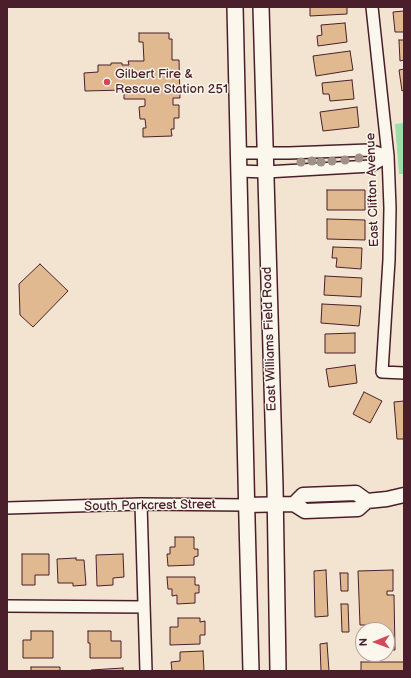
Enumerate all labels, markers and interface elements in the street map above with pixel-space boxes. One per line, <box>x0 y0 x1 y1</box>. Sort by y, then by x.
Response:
place label: Gilbert Fire & Rescue Station 251 <box>115 67 228 98</box>
marker: Gilbert Fire & Rescue Station 251 <box>102 77 112 87</box>
street label: East Clifton Avenue <box>363 133 383 247</box>
street label: East Williams Field Road <box>260 266 280 412</box>
street label: South Parkcrest Street <box>84 497 216 515</box>
north arrow <box>355 622 395 662</box>
text: N <box>357 638 370 646</box>

